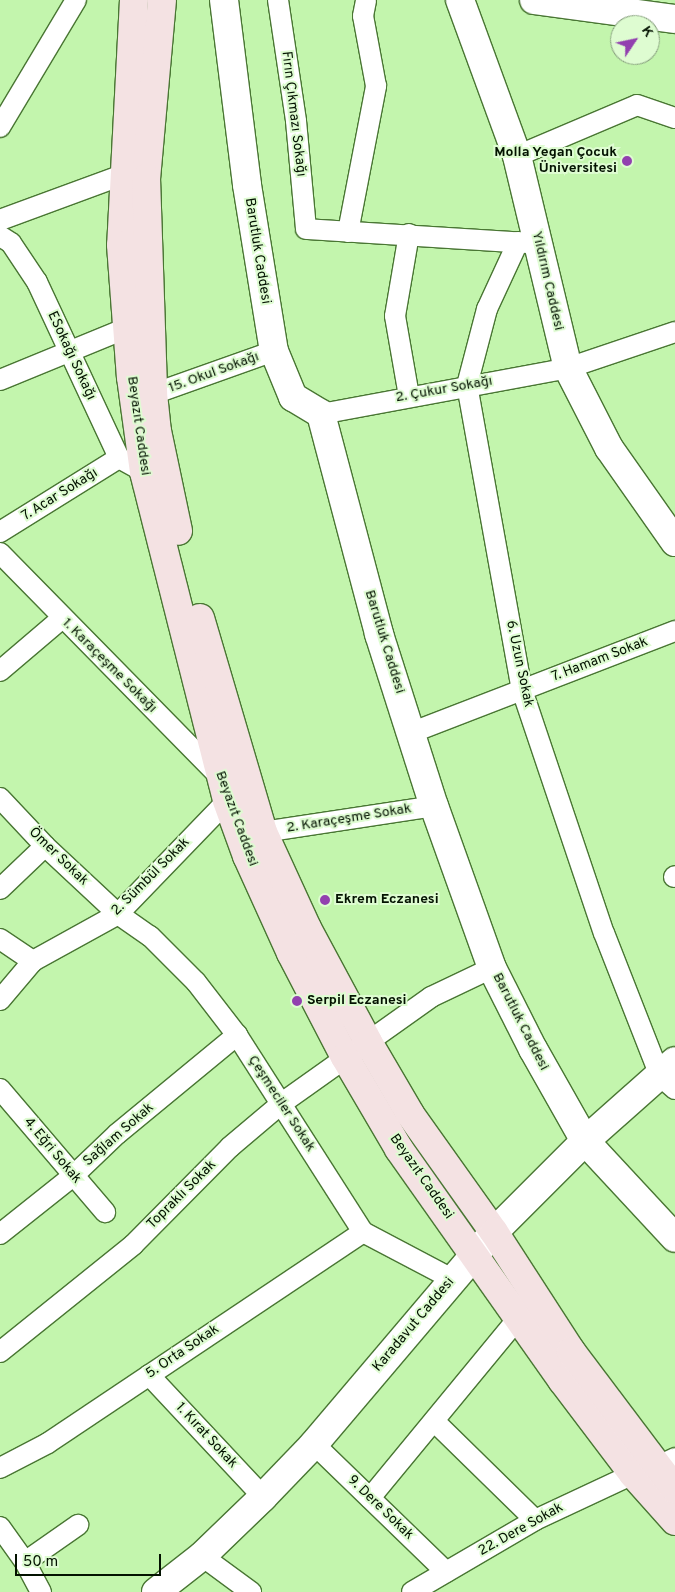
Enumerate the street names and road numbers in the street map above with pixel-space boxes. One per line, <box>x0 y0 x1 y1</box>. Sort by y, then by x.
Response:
street label: Fırın Çıkmazı Sokağı <box>277 50 309 178</box>
street label: Barutluk Caddesi <box>240 197 274 305</box>
street label: Yıldırım Caddesi <box>527 230 567 332</box>
street label: ESokağı Sokağı <box>43 309 99 403</box>
street label: 15. Okul Sokağı <box>167 349 261 397</box>
street label: 2. Çukur Sokağı <box>394 373 494 407</box>
street label: Beyazıt Caddesi <box>123 375 153 477</box>
street label: 7. Acar Sokağı <box>19 465 101 525</box>
street label: Barutluk Caddesi <box>360 588 408 696</box>
street label: 1. Karaçeşme Sokağı <box>58 615 160 717</box>
street label: 6. Uzun Sokak <box>502 619 536 709</box>
street label: 7. Hamam Sokak <box>550 634 650 686</box>
street label: Beyazıt Caddesi <box>211 769 261 869</box>
street label: 2. Karaçeşme Sokak <box>285 801 413 837</box>
street label: Ömer Sokak <box>25 824 91 890</box>
street label: 2. Sümbül Sokak <box>108 834 194 920</box>
street label: Barutluk Caddesi <box>488 970 552 1074</box>
street label: Çeşmeciler Sokak <box>244 1053 318 1155</box>
street label: Sağlam Sokak <box>80 1100 158 1170</box>
street label: 4. Eğri Sokak <box>19 1114 85 1188</box>
street label: Beyazıt Caddesi <box>385 1131 457 1223</box>
street label: Topraklı Sokak <box>144 1157 220 1233</box>
street label: Karadavut Caddesi <box>370 1274 458 1376</box>
street label: 5. Orta Sokak <box>143 1321 223 1383</box>
street label: 1. Kırat Sokak <box>171 1400 241 1472</box>
street label: 9. Dere Sokak <box>343 1472 417 1544</box>
street label: 22. Dere Sokak <box>476 1500 566 1560</box>

